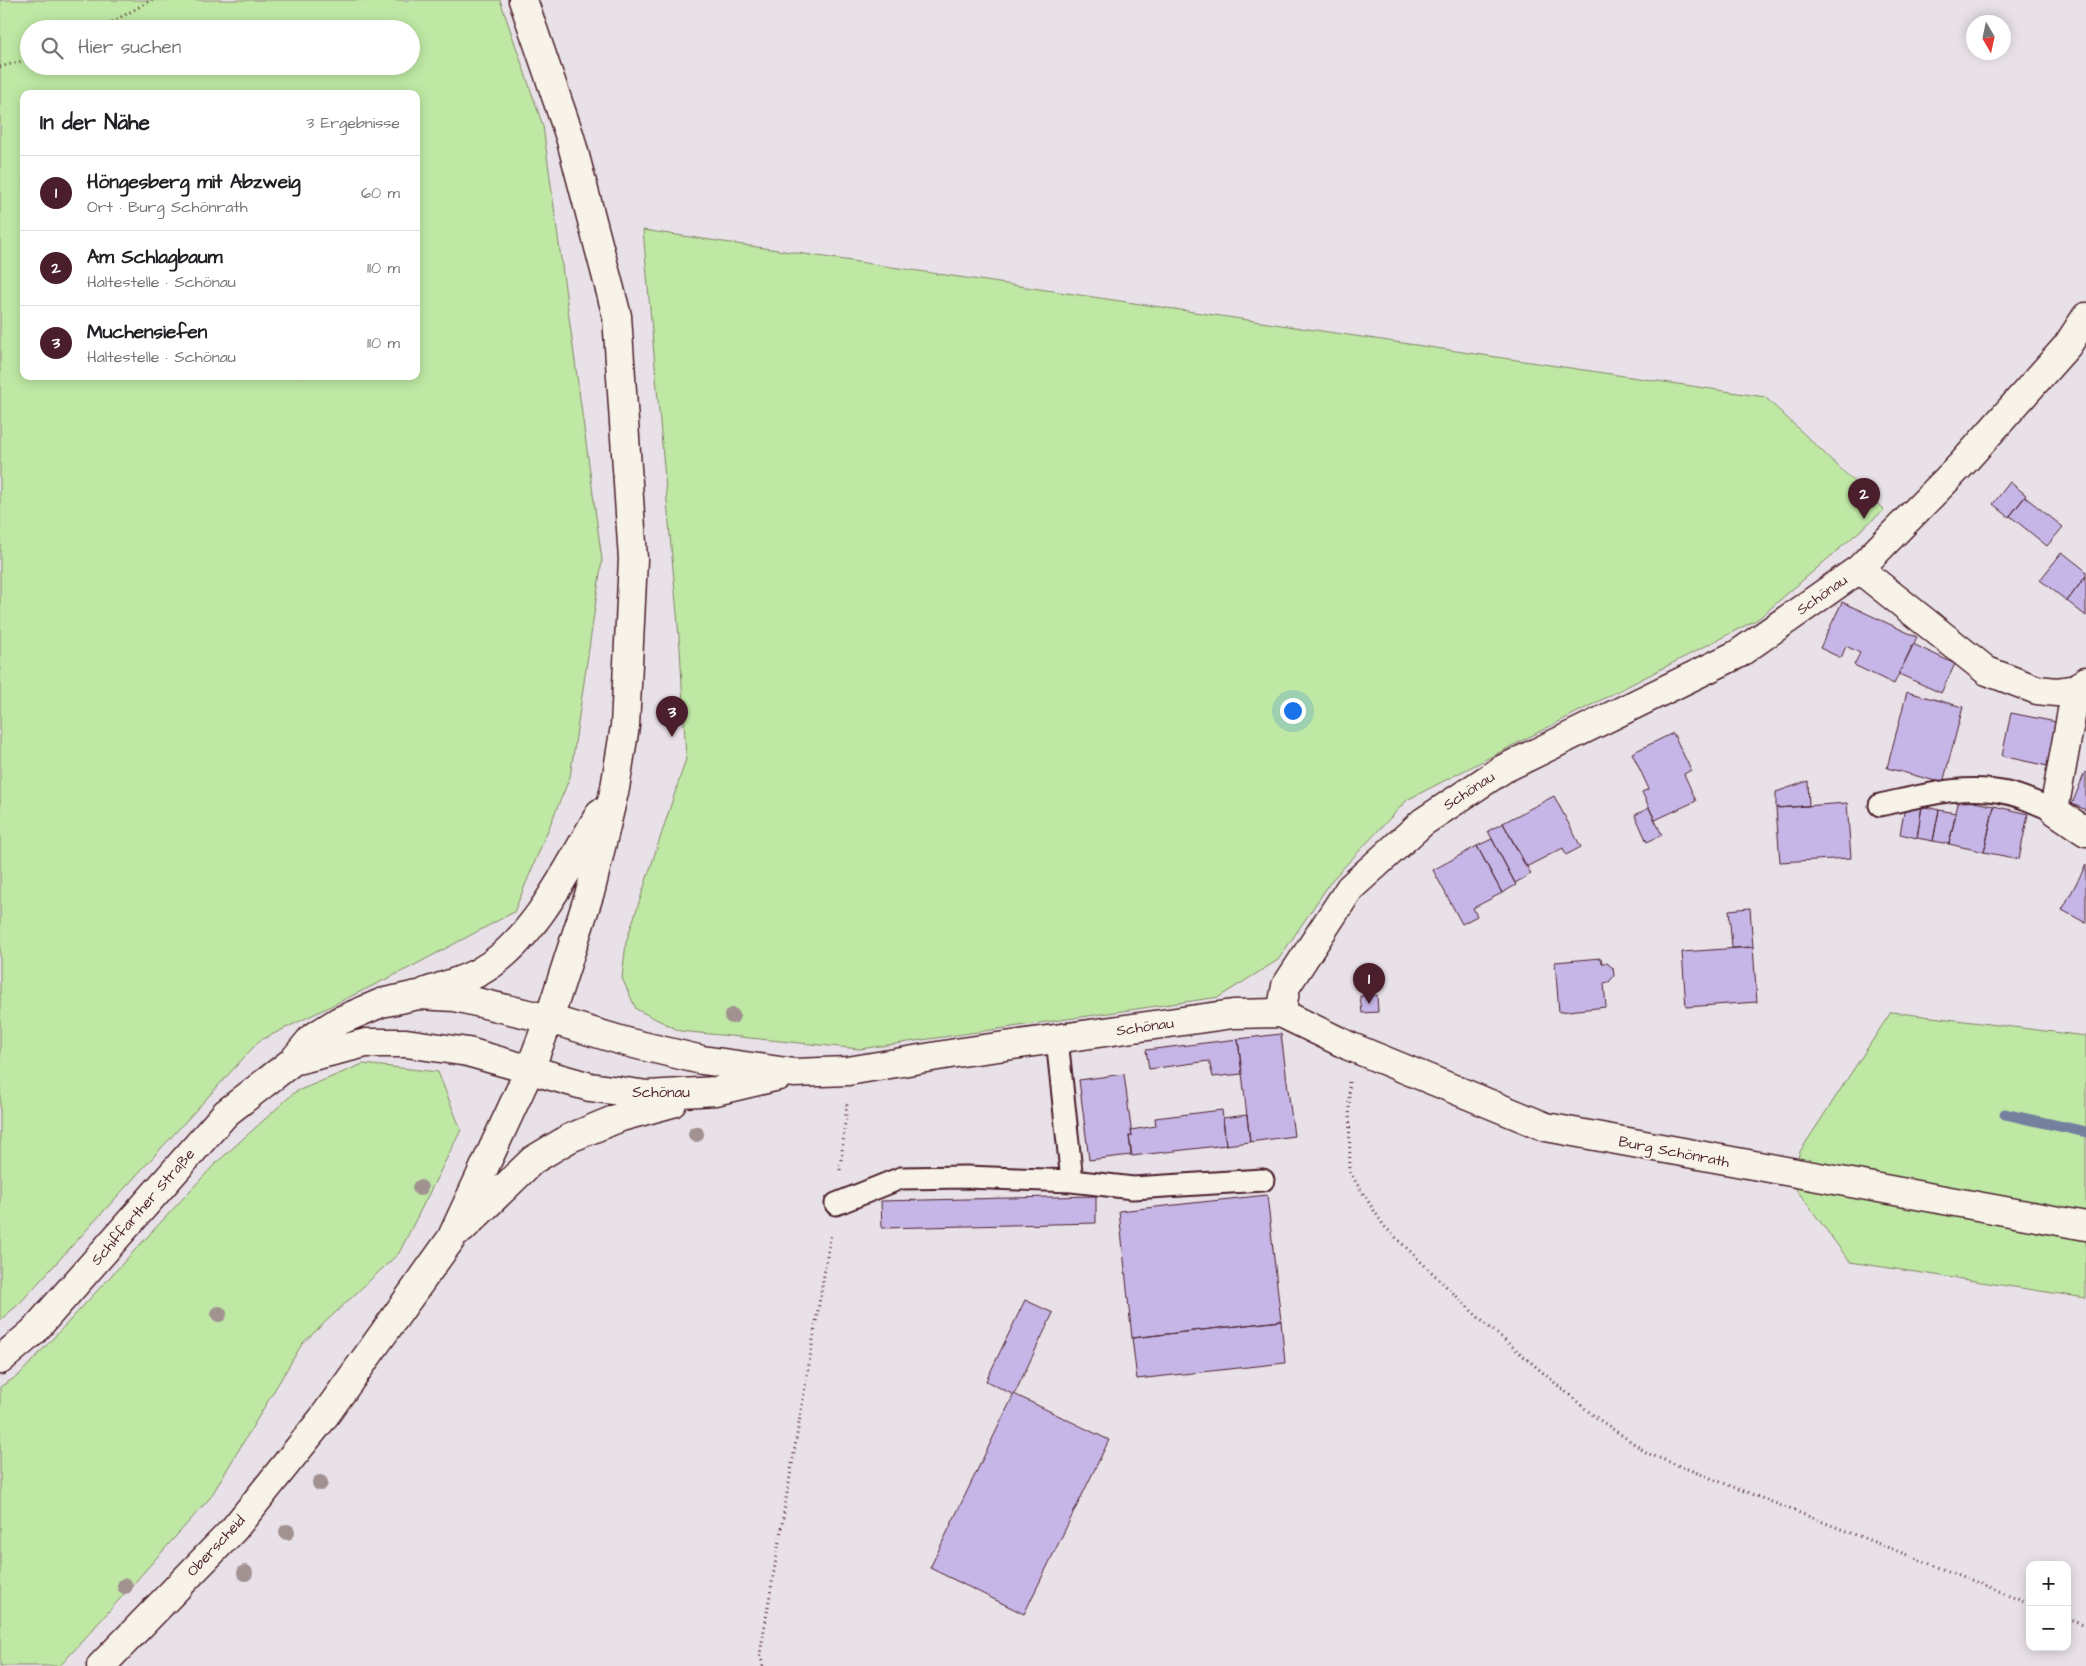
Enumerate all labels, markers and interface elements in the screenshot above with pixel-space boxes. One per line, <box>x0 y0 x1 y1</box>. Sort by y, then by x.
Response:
north arrow <box>1966 15 2011 60</box>
search box <box>20 20 420 75</box>
icon: search <box>38 34 66 62</box>
text: Hier suchen <box>78 34 181 61</box>
text: In der Nähe <box>40 108 150 137</box>
text: 3 Ergebnisse <box>306 112 400 134</box>
text: Höngesberg mit Abzweig <box>87 169 301 196</box>
text: 1 <box>55 182 57 204</box>
text: 60 m <box>361 182 400 204</box>
text: Ort · Burg Schönrath <box>87 196 248 218</box>
text: Am Schlagbaum <box>87 244 222 271</box>
text: 2 <box>51 257 61 279</box>
text: 110 m <box>367 257 400 279</box>
text: Haltestelle · Schönau <box>87 271 236 293</box>
text: Muchensiefen <box>87 319 207 346</box>
text: 3 <box>52 332 60 354</box>
text: 110 m <box>367 332 400 354</box>
text: Haltestelle · Schönau <box>87 346 236 368</box>
pin: 2 <box>1848 478 1880 519</box>
street label: Schönau <box>1792 570 1852 620</box>
pin: 3 <box>656 696 688 737</box>
your location <box>1280 698 1306 724</box>
street label: Schönau <box>1439 766 1499 816</box>
pin: 1 <box>1353 963 1385 1004</box>
street label: Schönau <box>1115 1013 1175 1041</box>
street label: Schönau <box>632 1082 690 1103</box>
street label: Burg Schönrath <box>1617 1131 1732 1174</box>
street label: Schiffarther Straße <box>86 1144 200 1270</box>
street label: Oberscheid <box>182 1510 250 1581</box>
map controls <box>2026 1561 2071 1651</box>
button: + <box>2026 1561 2071 1606</box>
button: − <box>2026 1606 2071 1651</box>

